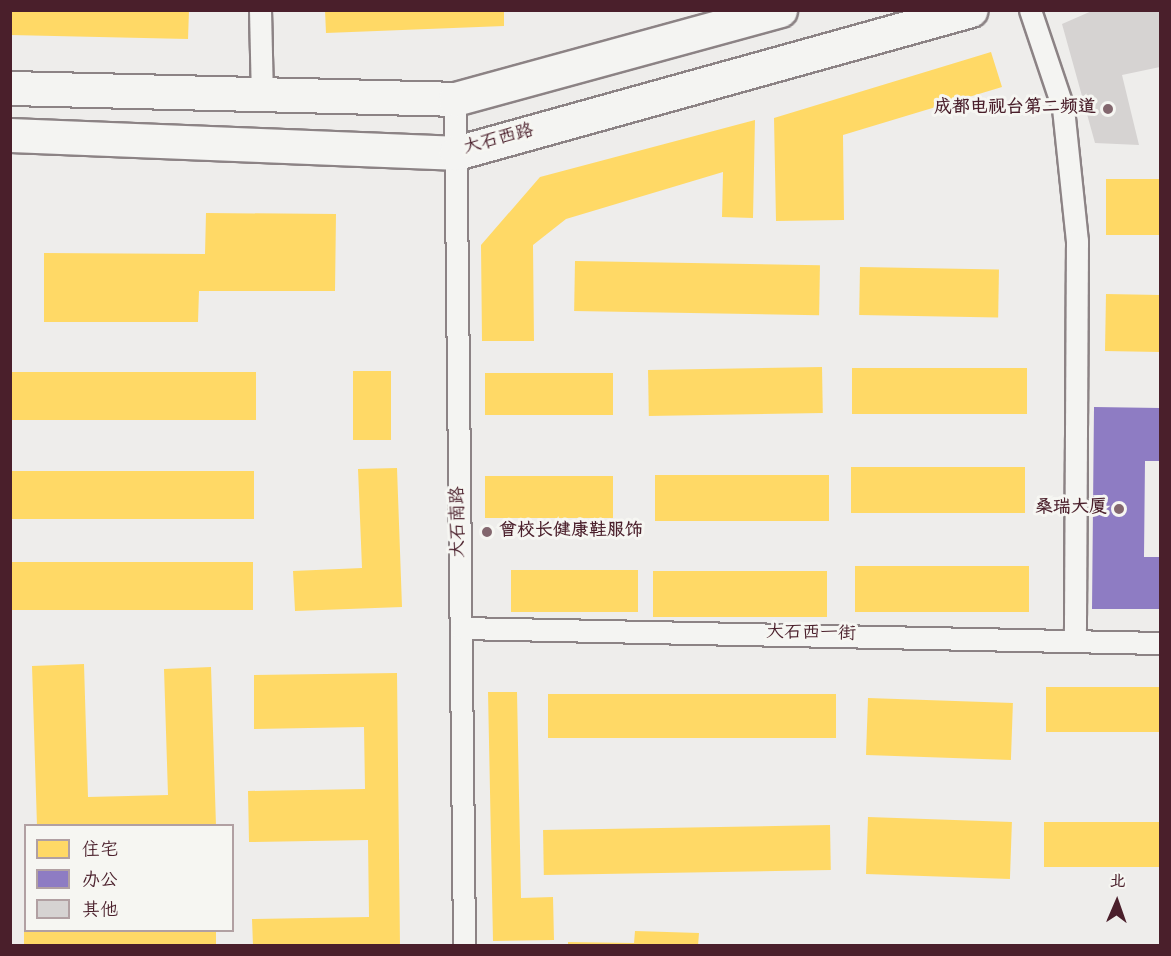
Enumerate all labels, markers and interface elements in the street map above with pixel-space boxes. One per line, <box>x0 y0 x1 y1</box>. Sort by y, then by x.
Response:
place label: 成都电视台第二频道 <box>934 98 1096 120</box>
marker: 成都电视台第二频道 <box>1101 102 1115 116</box>
street label: 大石西路 <box>461 121 537 161</box>
street label: 大石南路 <box>449 486 471 558</box>
place label: 桑瑞大厦 <box>1035 498 1107 520</box>
marker: 桑瑞大厦 <box>1112 502 1126 516</box>
place label: 曾校长健康鞋服饰 <box>499 521 643 543</box>
marker: 曾校长健康鞋服饰 <box>480 525 494 539</box>
street label: 大石西一街 <box>766 623 856 647</box>
legend <box>24 824 234 932</box>
text: 住宅 <box>82 841 118 862</box>
text: 办公 <box>82 871 118 892</box>
north arrow <box>1087 872 1147 932</box>
text: 北 <box>1109 874 1126 893</box>
text: 其他 <box>82 901 118 922</box>

